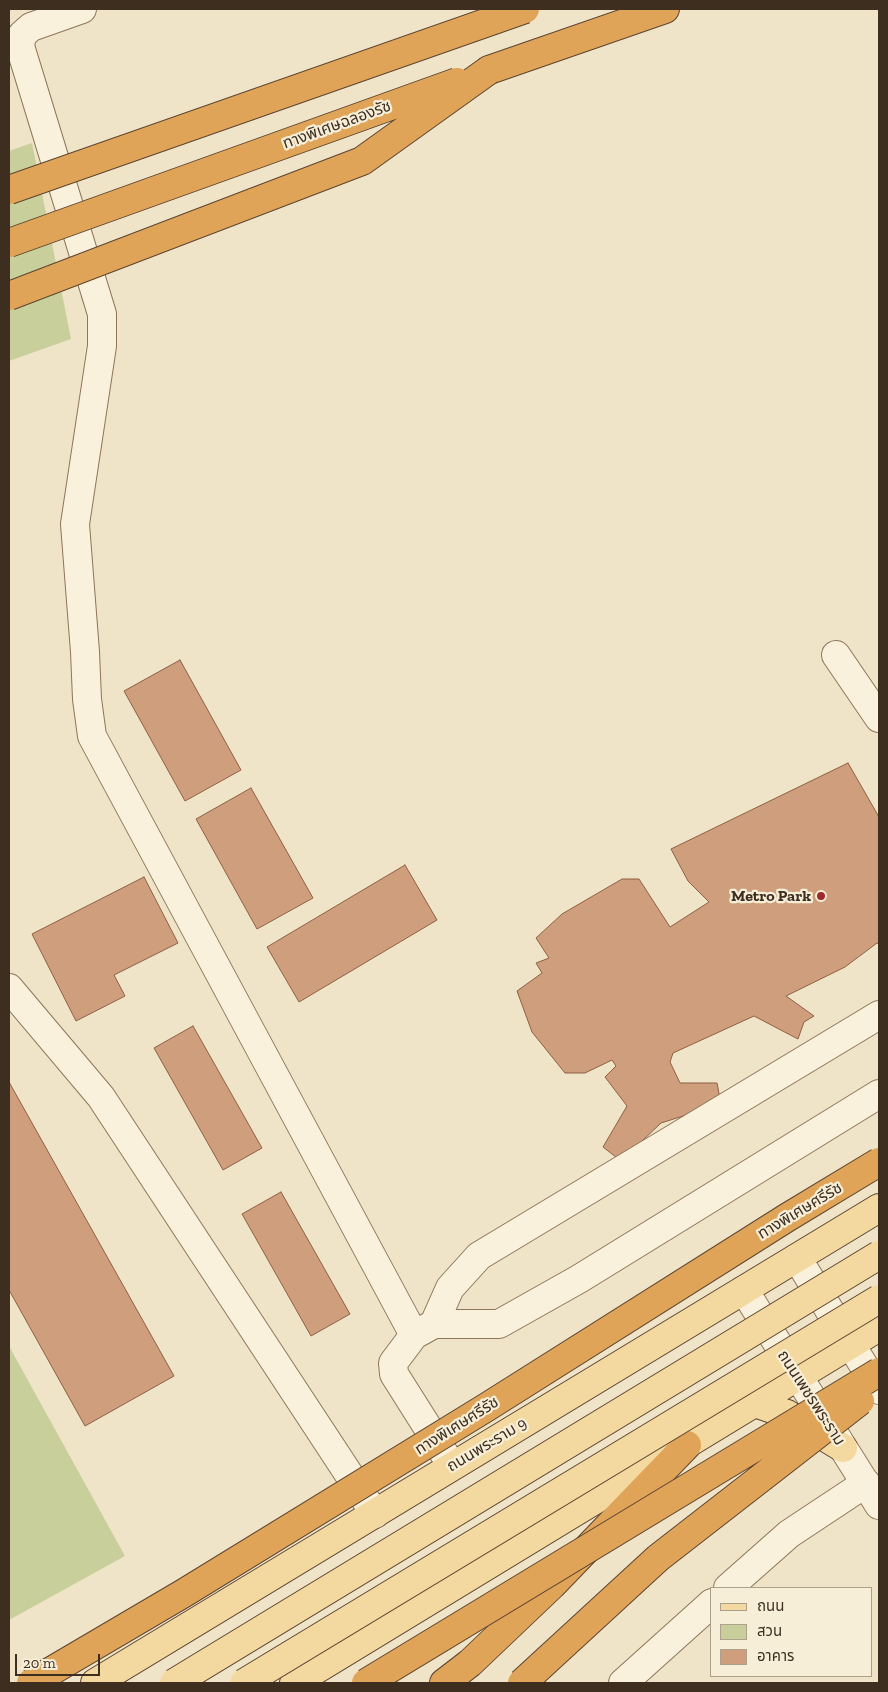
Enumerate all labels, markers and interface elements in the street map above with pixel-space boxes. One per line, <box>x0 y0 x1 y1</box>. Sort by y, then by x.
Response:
street label: ทางพิเศษฉลองรัช <box>280 96 394 154</box>
place label: Metro Park <box>731 886 811 906</box>
marker: Metro Park <box>815 890 827 902</box>
street label: ทางพิเศษศรีรัช <box>754 1178 846 1244</box>
street label: ถนนเพชรพระราม <box>773 1347 849 1449</box>
street label: ทางพิเศษศรีรัช <box>412 1393 502 1459</box>
street label: ถนนพระราม 9 <box>444 1414 530 1476</box>
legend <box>710 1587 873 1677</box>
text: ถนน <box>757 1597 784 1615</box>
text: สวน <box>757 1622 782 1640</box>
scale bar <box>18 1644 102 1676</box>
text: อาคาร <box>757 1647 794 1665</box>
text: 20 m <box>23 1654 56 1672</box>

